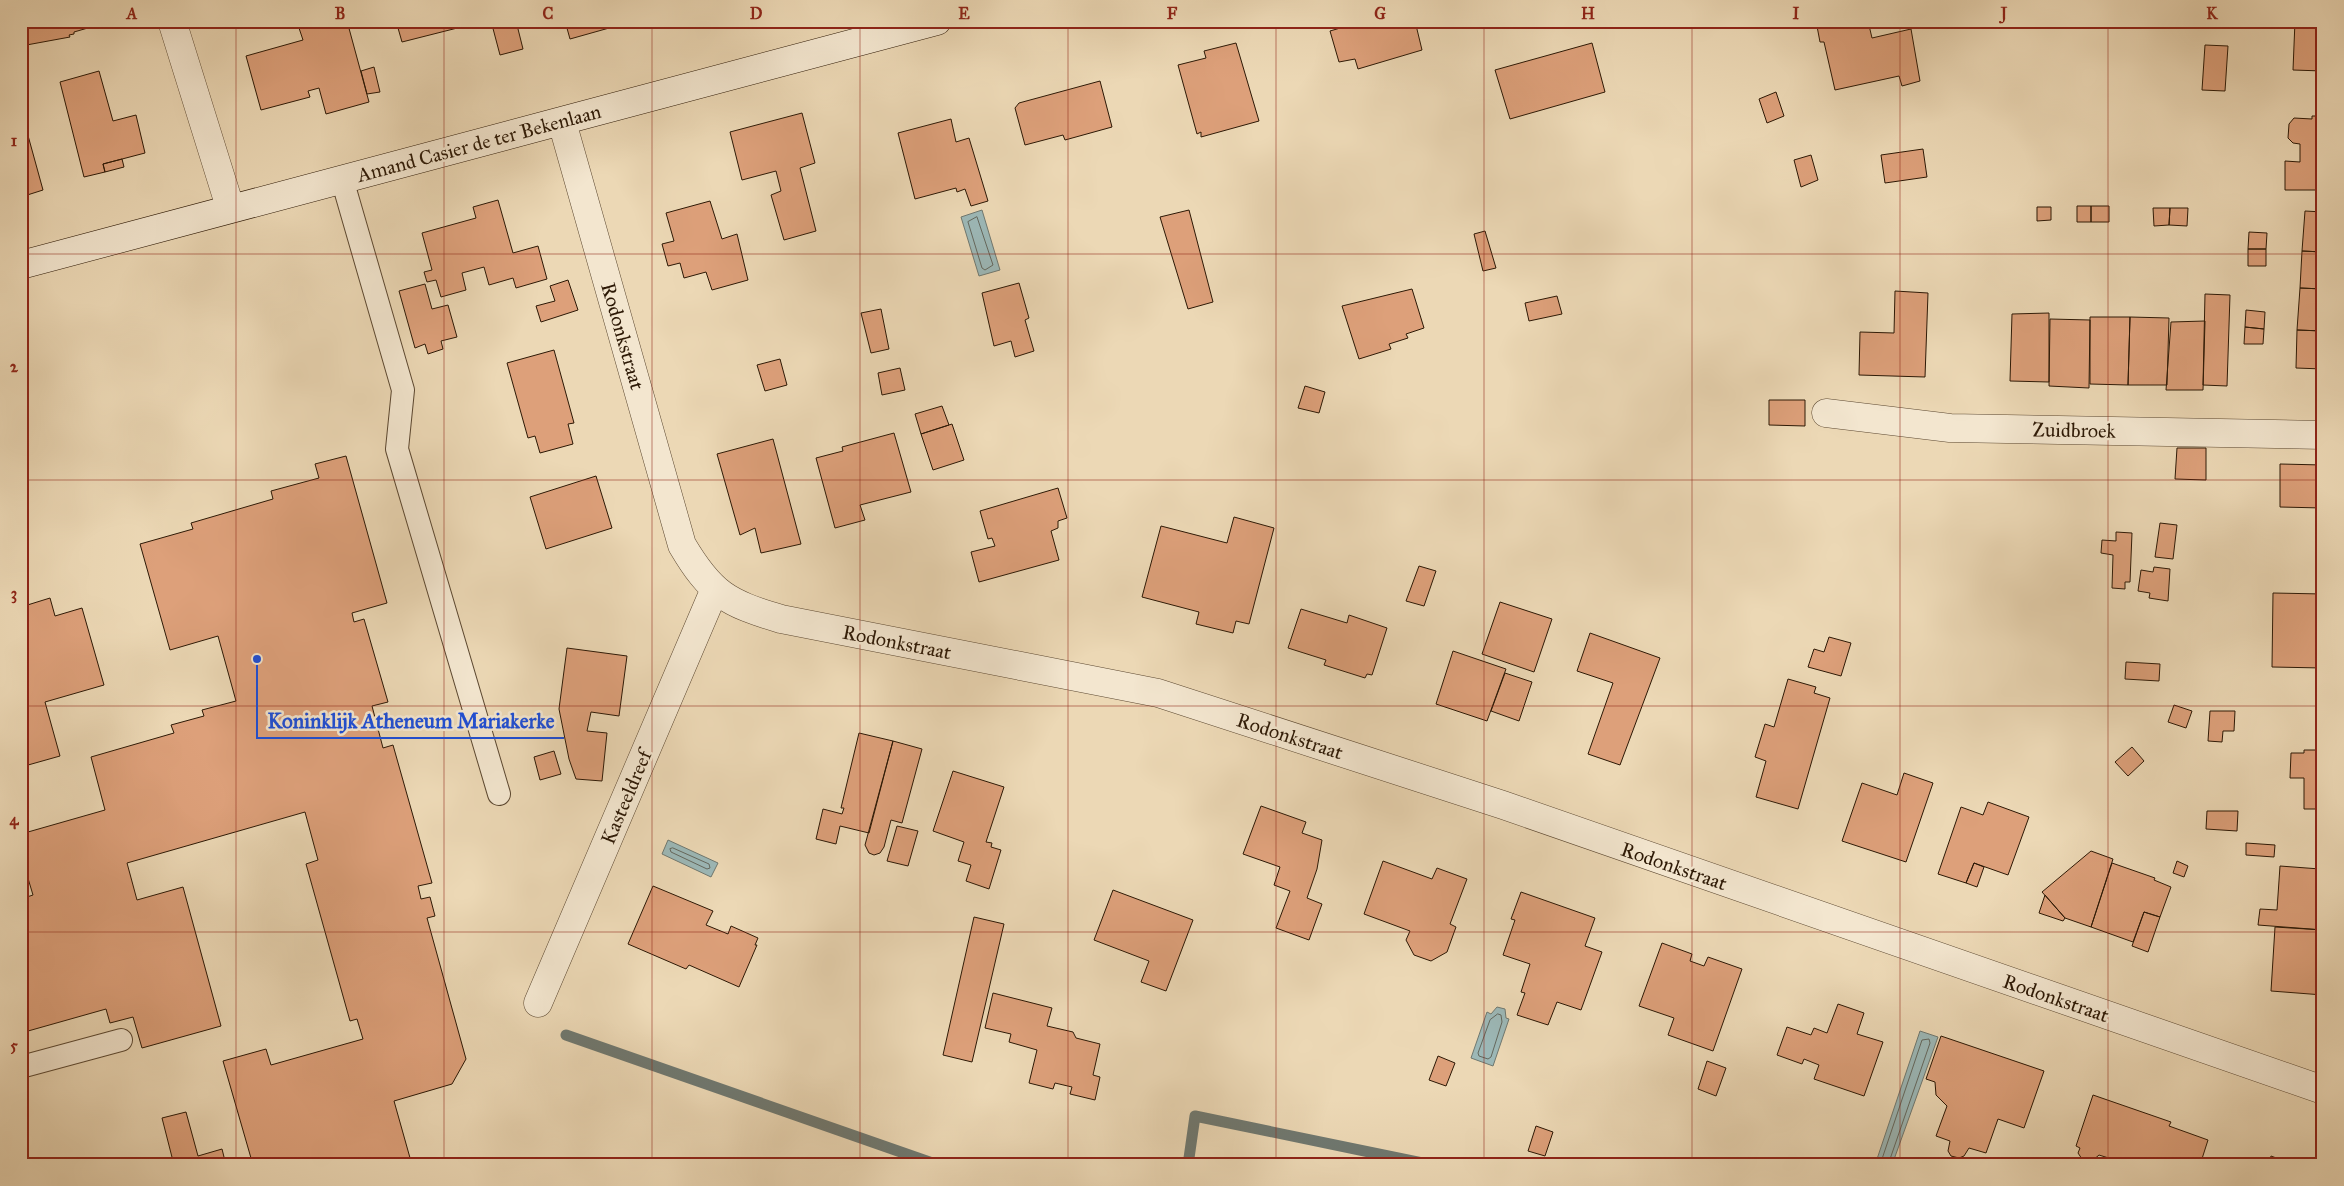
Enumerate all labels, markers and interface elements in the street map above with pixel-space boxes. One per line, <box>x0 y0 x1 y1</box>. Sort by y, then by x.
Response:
text: A <box>126 4 138 23</box>
text: B <box>335 4 345 23</box>
text: C <box>543 4 554 23</box>
text: D <box>750 4 763 23</box>
text: E <box>958 4 970 23</box>
text: F <box>1167 4 1178 23</box>
text: G <box>1374 4 1386 23</box>
text: H <box>1581 4 1595 23</box>
text: I <box>1793 4 1800 23</box>
text: J <box>1999 4 2008 24</box>
text: K <box>2206 4 2218 23</box>
street label: Amand Casier de ter Bekenlaan <box>353 99 604 187</box>
text: 1 <box>11 131 18 150</box>
street label: Rodonkstraat <box>596 280 650 392</box>
text: 2 <box>10 357 19 376</box>
street label: Zuidbroek <box>2032 417 2117 443</box>
text: 3 <box>11 584 17 604</box>
street label: Rodonkstraat <box>841 620 953 664</box>
callout: Koninklijk Atheneum Mariakerke <box>257 702 564 738</box>
text: Koninklijk Atheneum Mariakerke <box>268 708 555 734</box>
street label: Rodonkstraat <box>1234 708 1346 764</box>
street label: Kasteeldreef <box>595 743 658 848</box>
text: 4 <box>10 810 20 830</box>
street label: Rodonkstraat <box>1618 837 1730 895</box>
street label: Rodonkstraat <box>2000 969 2112 1027</box>
text: 5 <box>10 1036 18 1055</box>

